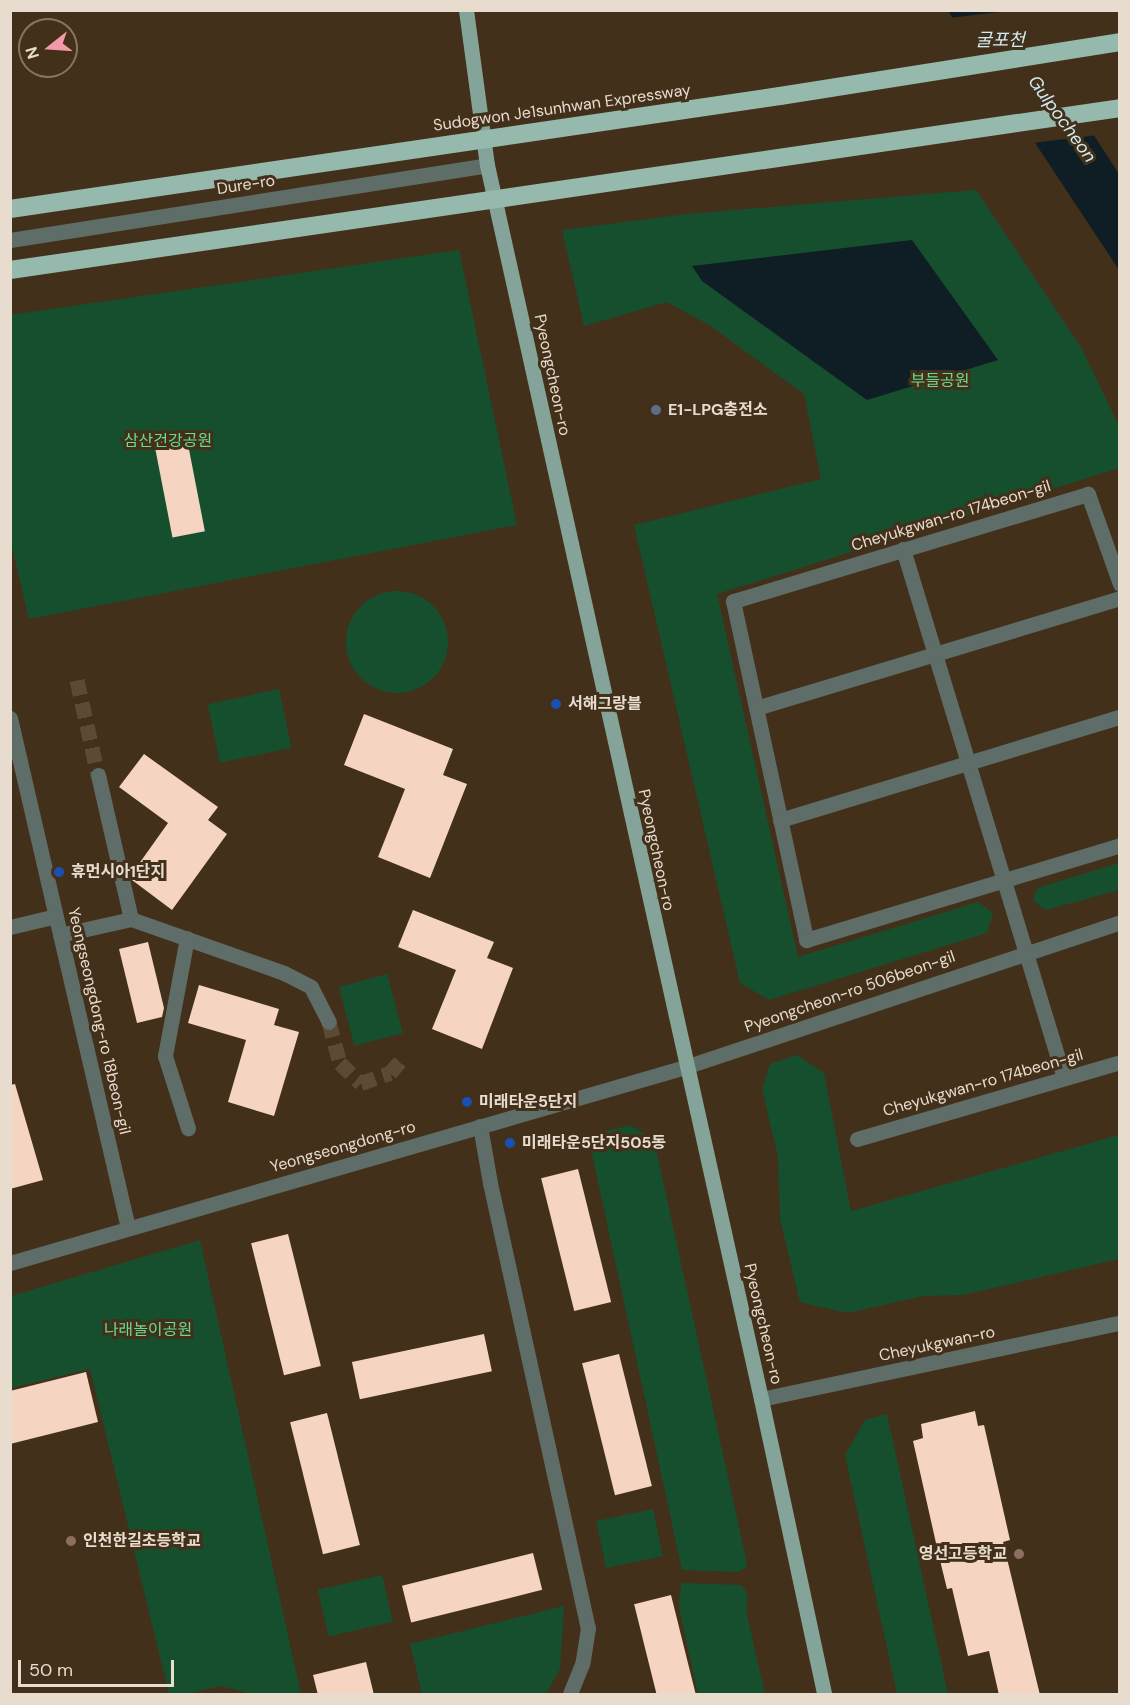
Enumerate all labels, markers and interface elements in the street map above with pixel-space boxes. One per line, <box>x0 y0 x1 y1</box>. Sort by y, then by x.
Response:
north arrow <box>18 18 78 78</box>
water label: 굴포천 <box>975 29 1025 51</box>
text: N <box>20 44 44 61</box>
water label: Gulpocheon <box>1023 71 1101 167</box>
street label: Sudogwon Je1sunhwan Expressway <box>432 80 692 136</box>
street label: Dure-ro <box>216 171 276 199</box>
street label: Pyeongcheon-ro <box>530 313 574 437</box>
park label: 부들공원 <box>911 371 969 391</box>
place label: E1-LPG충전소 <box>668 400 768 420</box>
marker: E1-LPG충전소 <box>649 403 663 417</box>
park label: 삼산건강공원 <box>124 431 212 451</box>
street label: Cheyukgwan-ro 174beon-gil <box>849 477 1053 555</box>
place label: 서해그랑블 <box>568 694 642 714</box>
marker: 서해그랑블 <box>549 697 563 711</box>
street label: Pyeongcheon-ro <box>634 788 678 912</box>
place label: 휴먼시아1단지 <box>71 862 165 882</box>
marker: 휴먼시아1단지 <box>52 865 66 879</box>
street label: Yeongseongdong-ro 18beon-gil <box>64 906 134 1136</box>
street label: Pyeongcheon-ro 506beon-gil <box>742 947 958 1037</box>
street label: Cheyukgwan-ro 174beon-gil <box>881 1045 1085 1121</box>
place label: 미래타운5단지 <box>479 1092 577 1112</box>
marker: 미래타운5단지 <box>460 1095 474 1109</box>
street label: Yeongseongdong-ro <box>268 1117 418 1177</box>
place label: 미래타운5단지505동 <box>522 1133 666 1153</box>
marker: 미래타운5단지505동 <box>503 1136 517 1150</box>
street label: Pyeongcheon-ro <box>740 1262 786 1386</box>
park label: 나래놀이공원 <box>104 1320 192 1340</box>
street label: Cheyukgwan-ro <box>877 1322 997 1366</box>
place label: 인천한길초등학교 <box>83 1531 201 1551</box>
marker: 인천한길초등학교 <box>64 1534 78 1548</box>
place label: 영선고등학교 <box>919 1544 1007 1564</box>
marker: 영선고등학교 <box>1012 1547 1026 1561</box>
scale bar <box>21 1648 177 1686</box>
text: 50 m <box>29 1658 73 1682</box>

